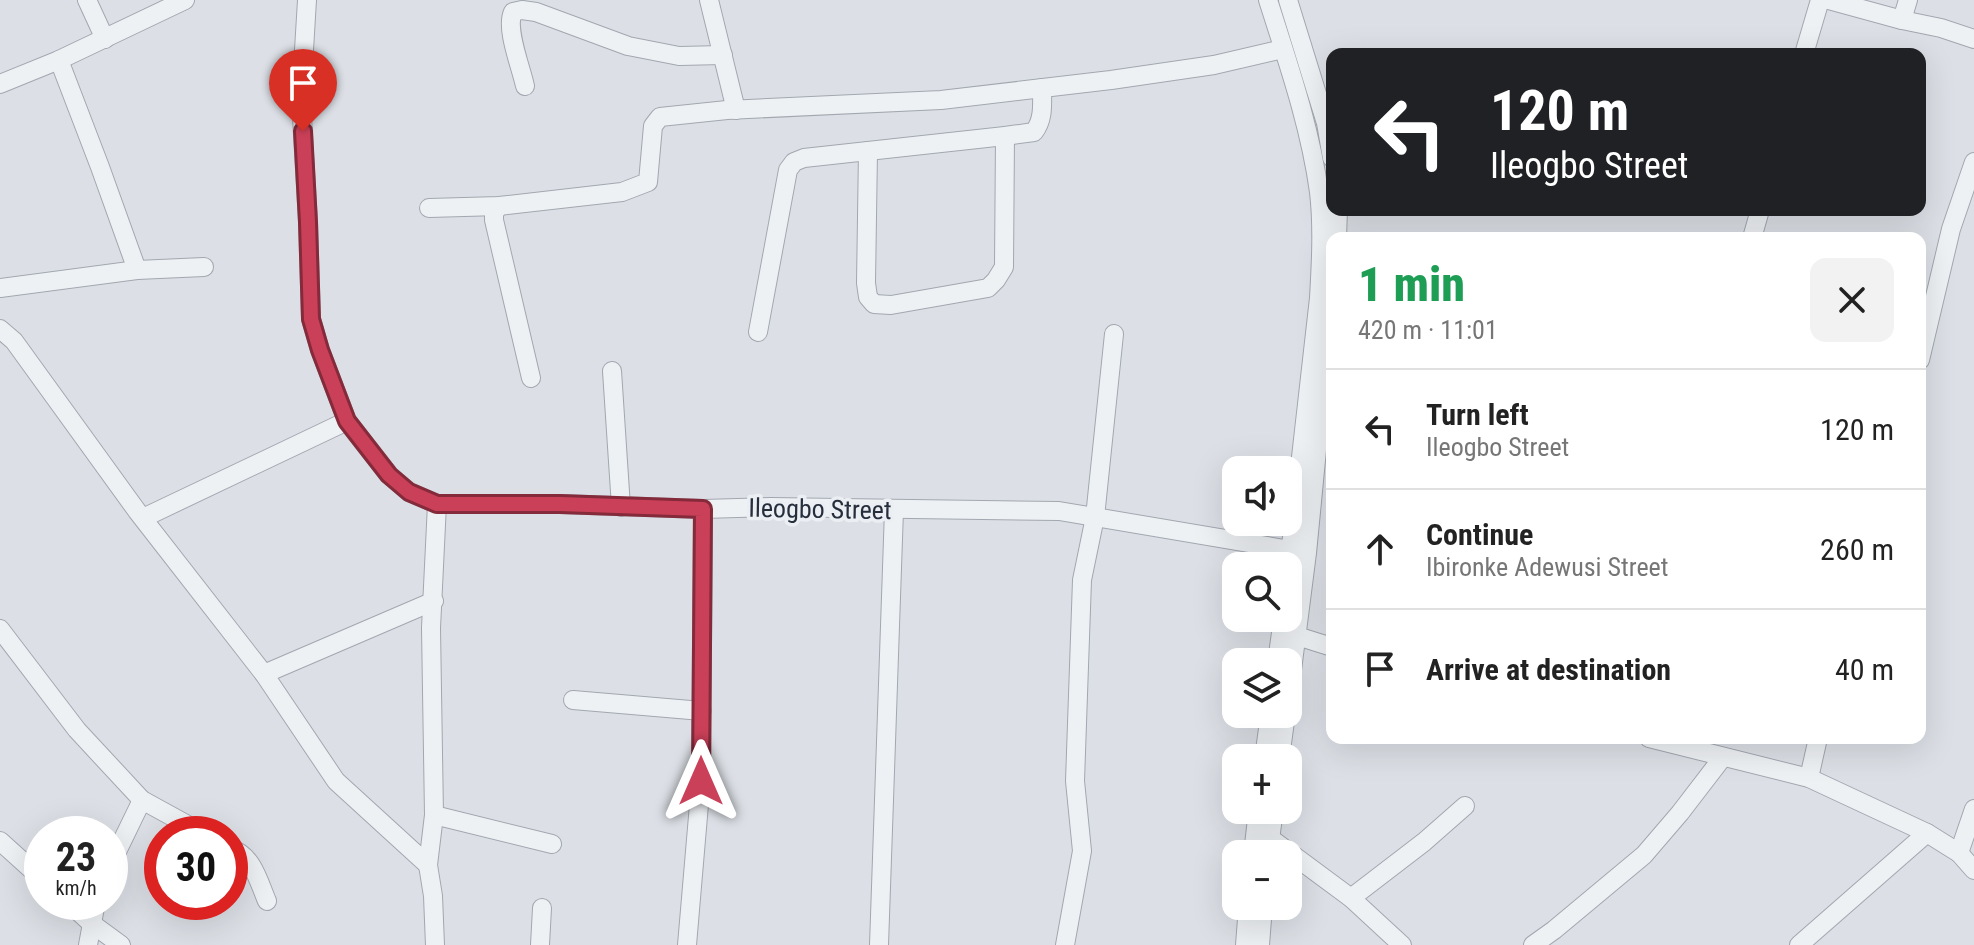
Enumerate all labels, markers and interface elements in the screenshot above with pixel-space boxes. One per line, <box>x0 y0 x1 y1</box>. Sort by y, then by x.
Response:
pin <box>269 49 337 131</box>
icon: arrive <box>281 61 325 105</box>
text: 120 m <box>1490 78 1629 144</box>
icon: left <box>1358 80 1462 184</box>
text: Ileogbo Street <box>1490 145 1688 187</box>
text: 1 min <box>1358 256 1465 313</box>
button: close <box>1810 258 1894 342</box>
text: 420 m · 11:01 <box>1358 315 1498 345</box>
text: Turn left <box>1426 397 1529 432</box>
icon: left <box>1358 407 1402 451</box>
text: 120 m <box>1820 412 1894 447</box>
text: Ileogbo Street <box>1426 432 1569 462</box>
map controls <box>1222 456 1302 920</box>
button: sound <box>1222 456 1302 536</box>
street label: Ileogbo Street <box>748 493 892 525</box>
text: Continue <box>1426 517 1533 552</box>
icon: ahead <box>1358 527 1402 571</box>
text: 260 m <box>1820 532 1894 567</box>
button: search <box>1222 552 1302 632</box>
text: Ibironke Adewusi Street <box>1426 552 1668 582</box>
icon: arrive <box>1358 647 1402 691</box>
button: layers <box>1222 648 1302 728</box>
text: Arrive at destination <box>1426 652 1671 687</box>
text: 40 m <box>1835 652 1894 687</box>
position arrow <box>659 739 743 823</box>
button: + <box>1222 744 1302 824</box>
speed limit sign: 30 <box>144 816 248 920</box>
text: 23 <box>56 834 96 881</box>
button: − <box>1222 840 1302 920</box>
text: km/h <box>55 876 97 900</box>

